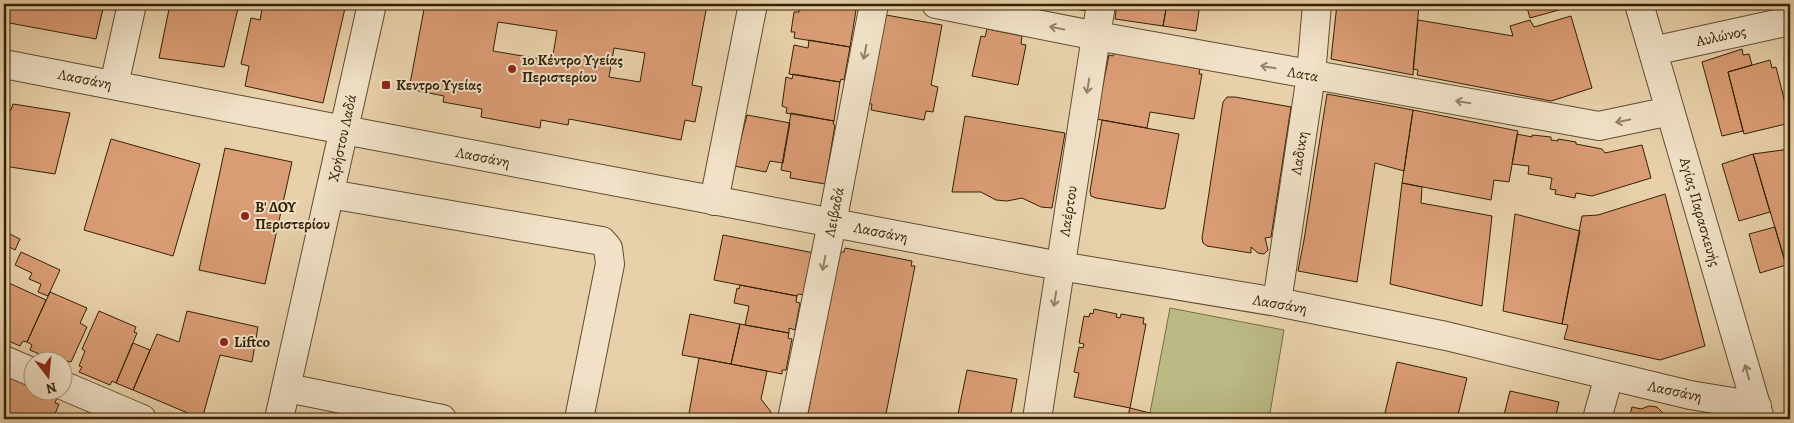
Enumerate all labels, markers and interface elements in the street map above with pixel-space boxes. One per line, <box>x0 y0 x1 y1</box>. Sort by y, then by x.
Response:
street label: Αυλώνος <box>1693 21 1748 51</box>
one-way arrow <box>1049 22 1065 32</box>
one-way arrow <box>860 43 869 59</box>
place label: 1ο Κέντρο Υγείας Περιστερίου <box>522 50 623 87</box>
street label: Λατα <box>1285 61 1320 87</box>
one-way arrow <box>1261 62 1277 72</box>
marker: 1ο Κέντρο Υγείας Περιστερίου <box>506 63 518 75</box>
street label: Λασσάνη <box>55 64 114 94</box>
place label: Κεντρο Υγείας <box>396 75 482 95</box>
one-way arrow <box>1083 78 1093 94</box>
marker: Κεντρο Υγείας <box>380 79 392 91</box>
street label: Χρήστου Λαδά <box>323 92 361 184</box>
one-way arrow <box>1455 97 1471 107</box>
one-way arrow <box>1615 117 1631 126</box>
street label: Λαδικη <box>1286 130 1312 177</box>
street label: Λασσάνη <box>453 142 512 172</box>
street label: Αγίας Παρασκευής <box>1675 154 1725 269</box>
street label: Λαέρτου <box>1054 184 1082 239</box>
street label: Λειβαδά <box>819 185 849 240</box>
place label: Β' ΔΟΥ Περιστερίου <box>255 197 330 234</box>
marker: Β' ΔΟΥ Περιστερίου <box>239 210 251 222</box>
street label: Λασσάνη <box>851 217 910 247</box>
one-way arrow <box>819 254 828 270</box>
street label: Λασσάνη <box>1250 289 1309 319</box>
one-way arrow <box>1050 290 1060 306</box>
place label: Liftco <box>234 332 271 352</box>
marker: Liftco <box>218 336 230 348</box>
north arrow <box>22 350 72 400</box>
one-way arrow <box>1741 365 1751 381</box>
street label: Λασσάνη <box>1645 375 1704 406</box>
text: N <box>44 377 59 399</box>

